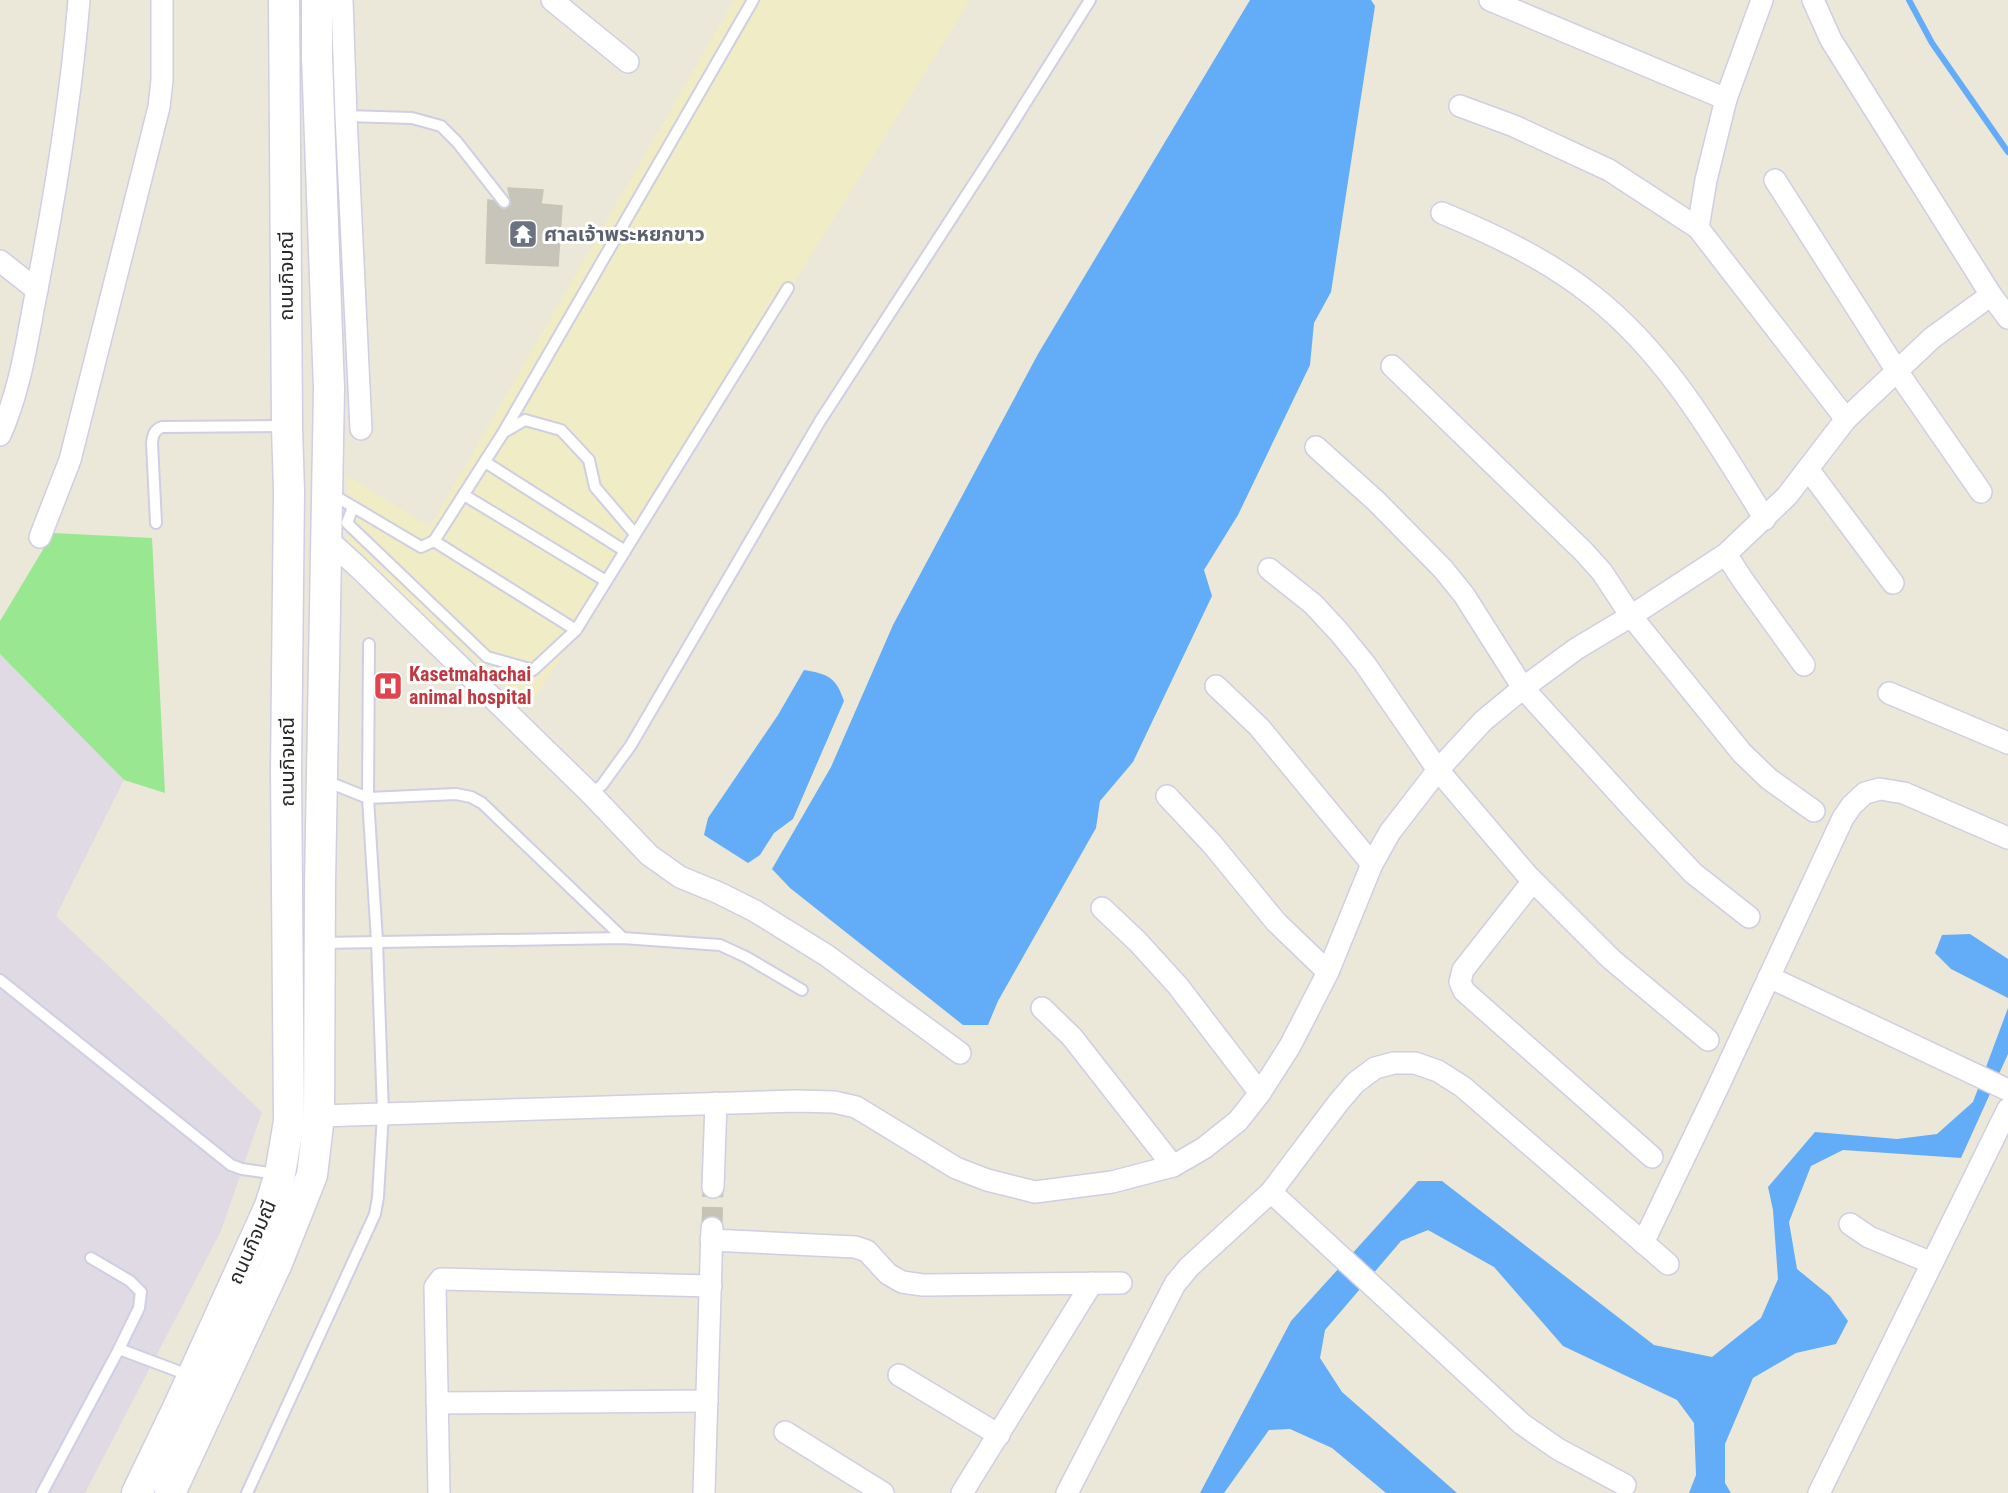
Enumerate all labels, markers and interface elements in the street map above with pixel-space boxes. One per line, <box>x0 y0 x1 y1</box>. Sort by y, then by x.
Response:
temple icon: ศาลเจ้าพระหยกขาว <box>507 218 539 250</box>
place label: ศาลเจ้าพระหยกขาว <box>544 222 705 246</box>
street label: ถนนกิจมณี <box>274 231 298 321</box>
place label: Kasetmahachai animal hospital <box>409 662 532 709</box>
hospital icon: Kasetmahachai animal hospital <box>372 670 404 702</box>
street label: ถนนกิจมณี <box>275 717 299 807</box>
street label: ถนนกิจมณี <box>223 1196 281 1288</box>

